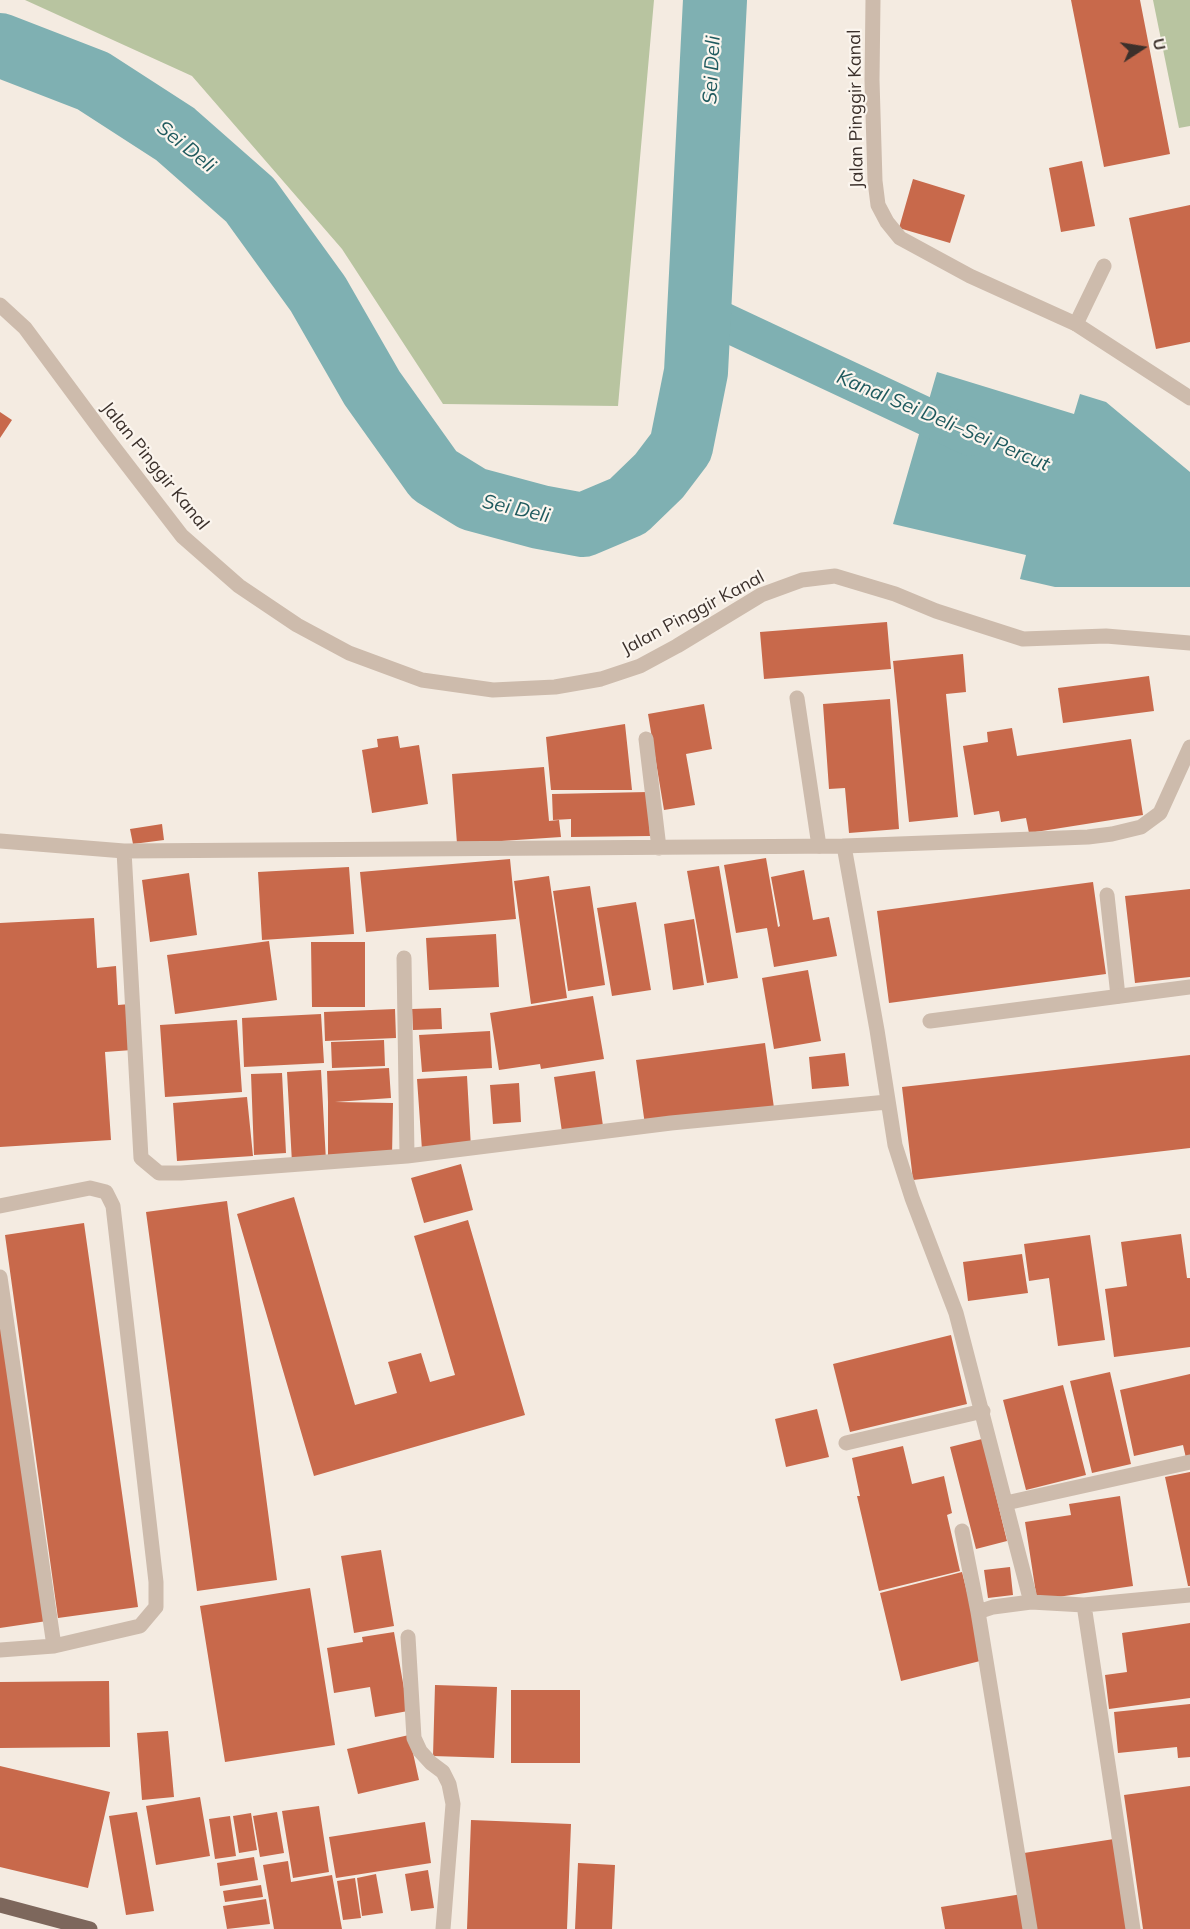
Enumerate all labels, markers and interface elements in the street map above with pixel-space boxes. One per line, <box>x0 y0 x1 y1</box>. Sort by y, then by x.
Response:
north arrow <box>1112 18 1172 78</box>
street label: Jalan Pinggir Kanal <box>844 29 868 189</box>
water label: Sei Deli <box>698 35 726 105</box>
text: U <box>1149 36 1171 52</box>
water label: Sei Deli <box>152 116 220 178</box>
water label: Kanal Sei Deli–Sei Percut <box>833 365 1053 477</box>
street label: Jalan Pinggir Kanal <box>97 398 213 534</box>
water label: Sei Deli <box>480 490 552 528</box>
street label: Jalan Pinggir Kanal <box>618 566 768 660</box>

